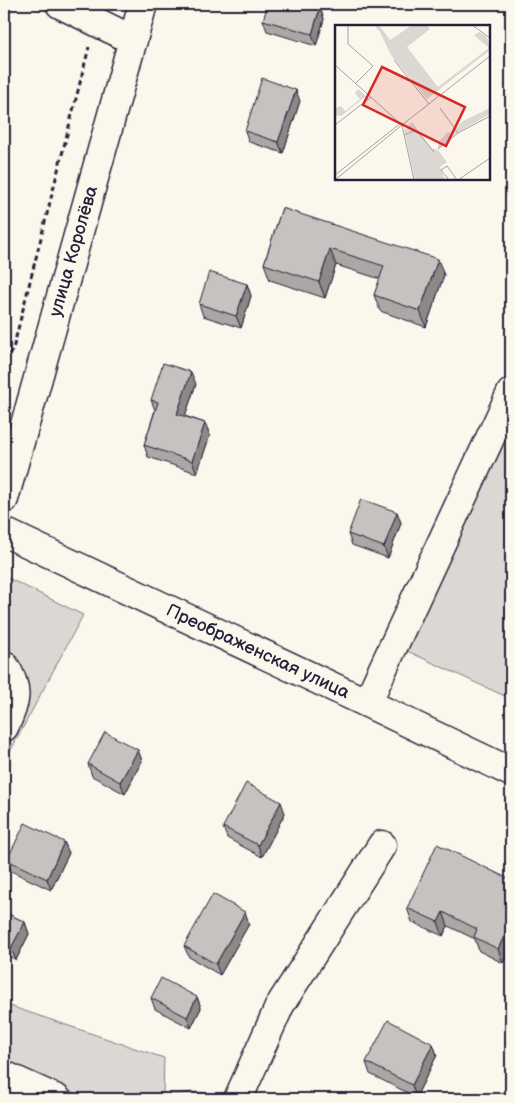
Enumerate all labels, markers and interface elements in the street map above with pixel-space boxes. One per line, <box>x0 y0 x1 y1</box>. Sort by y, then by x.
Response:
inset map <box>335 25 490 180</box>
street label: улица Королёва <box>45 183 102 319</box>
street label: Преображенская улица <box>163 600 353 703</box>

